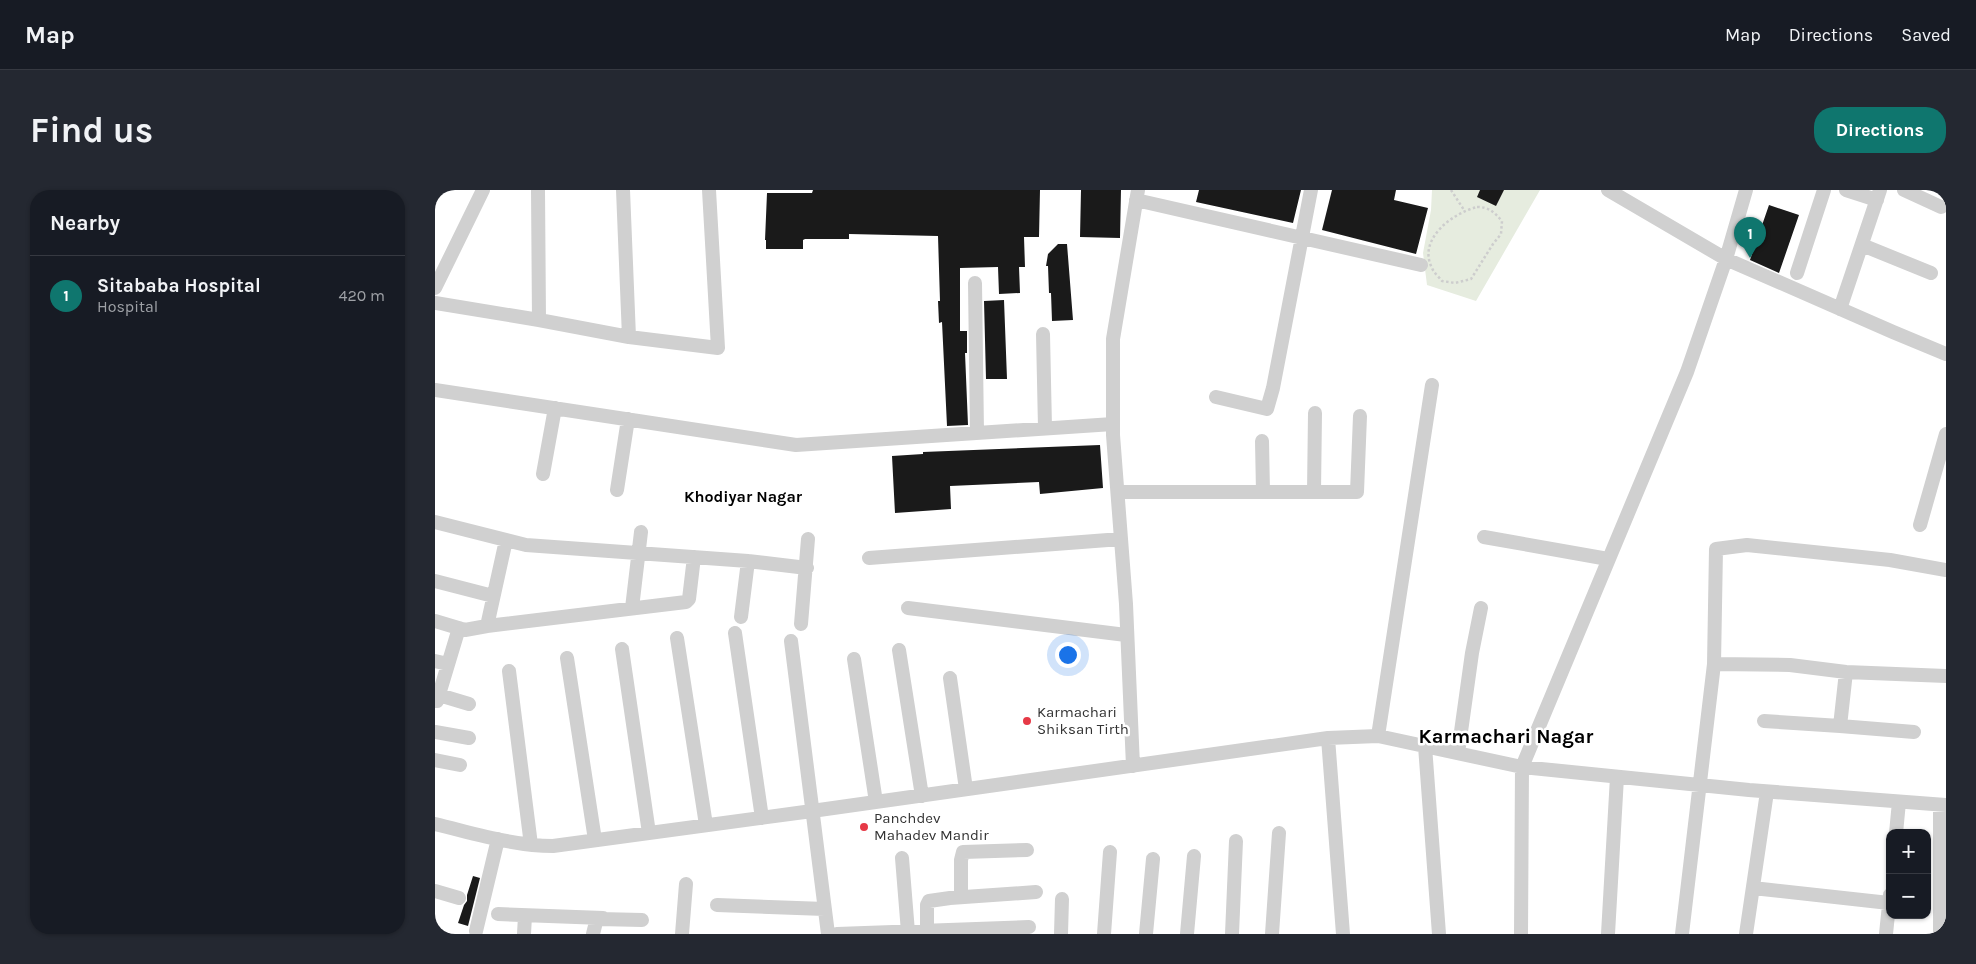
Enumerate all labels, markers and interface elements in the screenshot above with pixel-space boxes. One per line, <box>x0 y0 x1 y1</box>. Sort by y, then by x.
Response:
text: Map <box>25 21 75 49</box>
text: Map <box>1725 24 1761 46</box>
text: Directions <box>1789 24 1873 46</box>
text: Saved <box>1901 24 1951 46</box>
button: Directions <box>1814 107 1946 153</box>
text: Find us <box>30 110 153 151</box>
text: Nearby <box>50 211 120 235</box>
pin: 1 <box>1734 217 1766 258</box>
text: Sitababa Hospital <box>97 275 261 297</box>
text: 1 <box>63 286 69 305</box>
text: 420 m <box>339 286 385 305</box>
text: Hospital <box>97 297 158 316</box>
district label: Khodiyar Nagar <box>684 487 803 506</box>
your location <box>1055 642 1081 668</box>
place label: Karmachari Shiksan Tirth <box>1037 703 1129 738</box>
marker: Karmachari Shiksan Tirth <box>1021 715 1033 727</box>
district label: Karmachari Nagar <box>1419 725 1594 748</box>
place label: Panchdev Mahadev Mandir <box>874 809 989 844</box>
marker: Panchdev Mahadev Mandir <box>858 821 870 833</box>
map controls <box>1886 829 1931 919</box>
button: + <box>1886 829 1931 874</box>
button: − <box>1886 874 1931 919</box>

